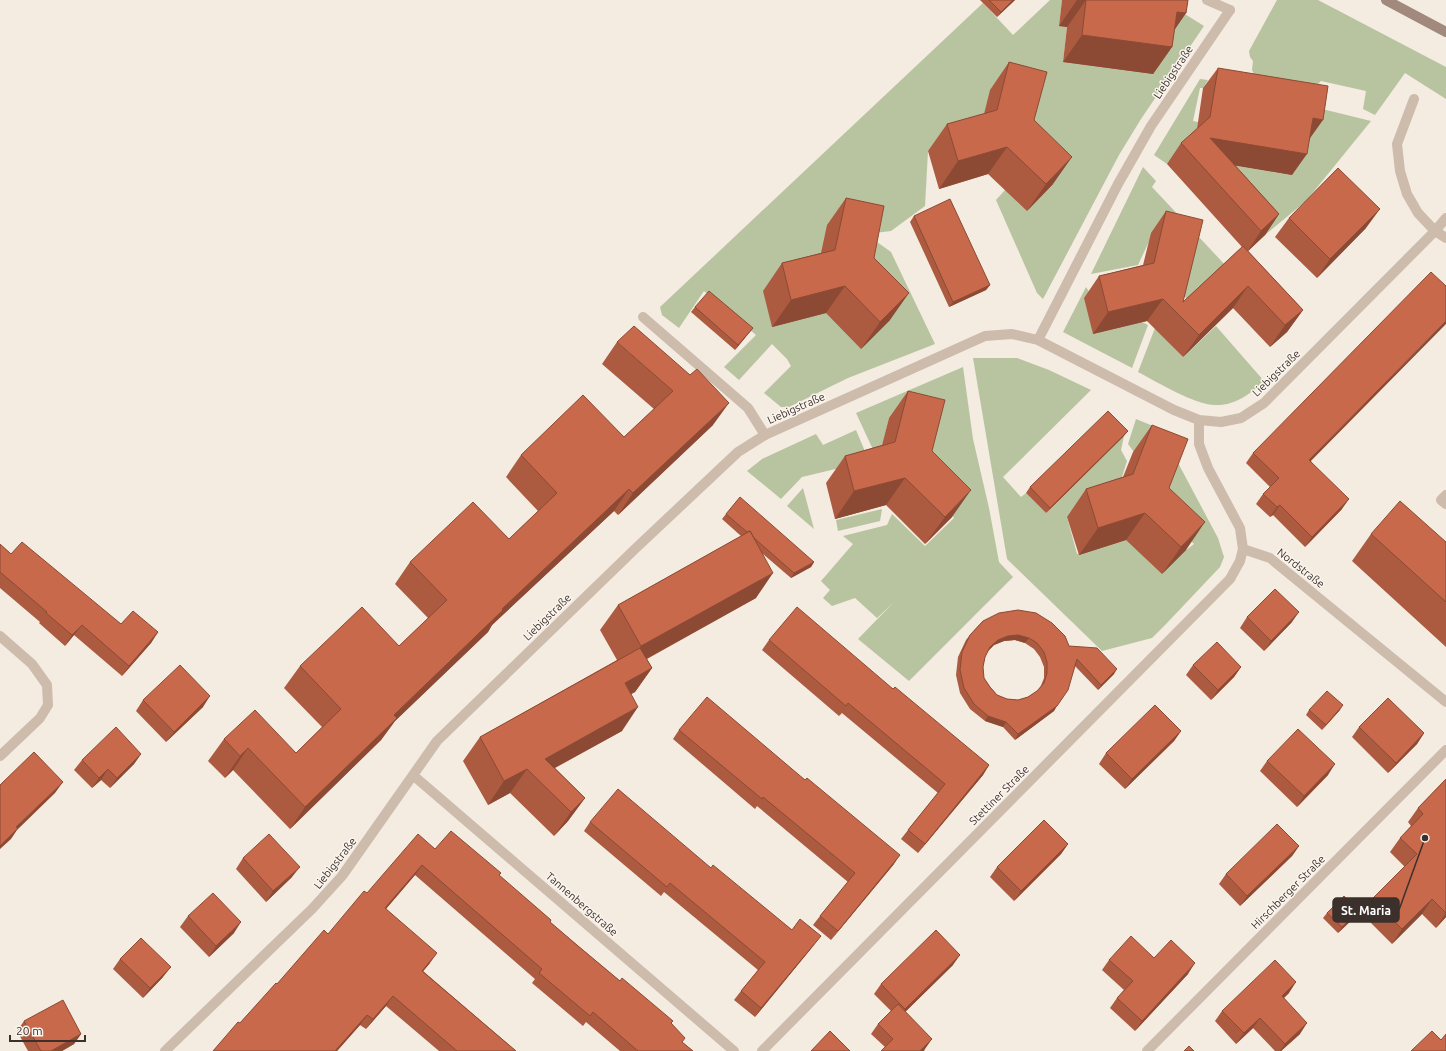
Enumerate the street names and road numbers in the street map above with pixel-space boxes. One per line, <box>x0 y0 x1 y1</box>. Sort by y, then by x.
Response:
street label: Liebigstraße <box>1151 43 1195 101</box>
street label: Liebigstraße <box>1250 347 1302 399</box>
street label: Liebigstraße <box>766 390 826 426</box>
street label: Nordstraße <box>1275 546 1327 590</box>
street label: Liebigstraße <box>521 591 573 643</box>
street label: Stettiner Straße <box>967 763 1031 827</box>
street label: Liebigstraße <box>311 835 359 891</box>
street label: Hirschberger Straße <box>1249 853 1327 931</box>
street label: Tannenbergstraße <box>544 870 620 938</box>

